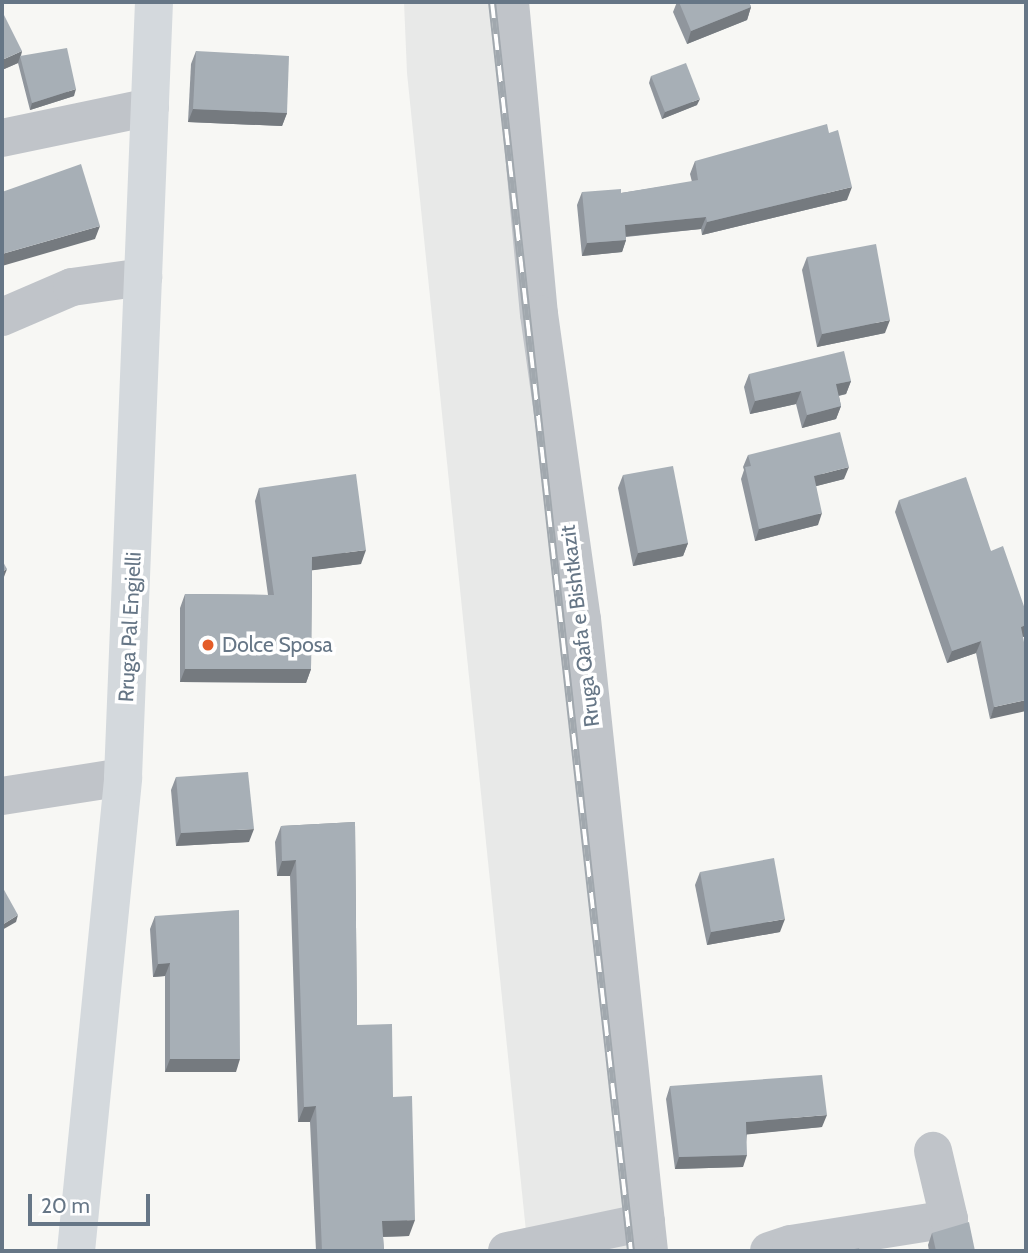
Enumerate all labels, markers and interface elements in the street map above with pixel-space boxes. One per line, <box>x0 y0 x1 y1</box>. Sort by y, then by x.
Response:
street label: Rruga Qafa e Bishtkazit <box>555 524 605 728</box>
street label: Rruga Pal Engjelli <box>113 551 147 703</box>
place label: Dolce Sposa <box>222 632 333 658</box>
marker: Dolce Sposa <box>200 637 216 653</box>
scale bar <box>32 1180 154 1224</box>
text: 20 m <box>41 1193 90 1218</box>

